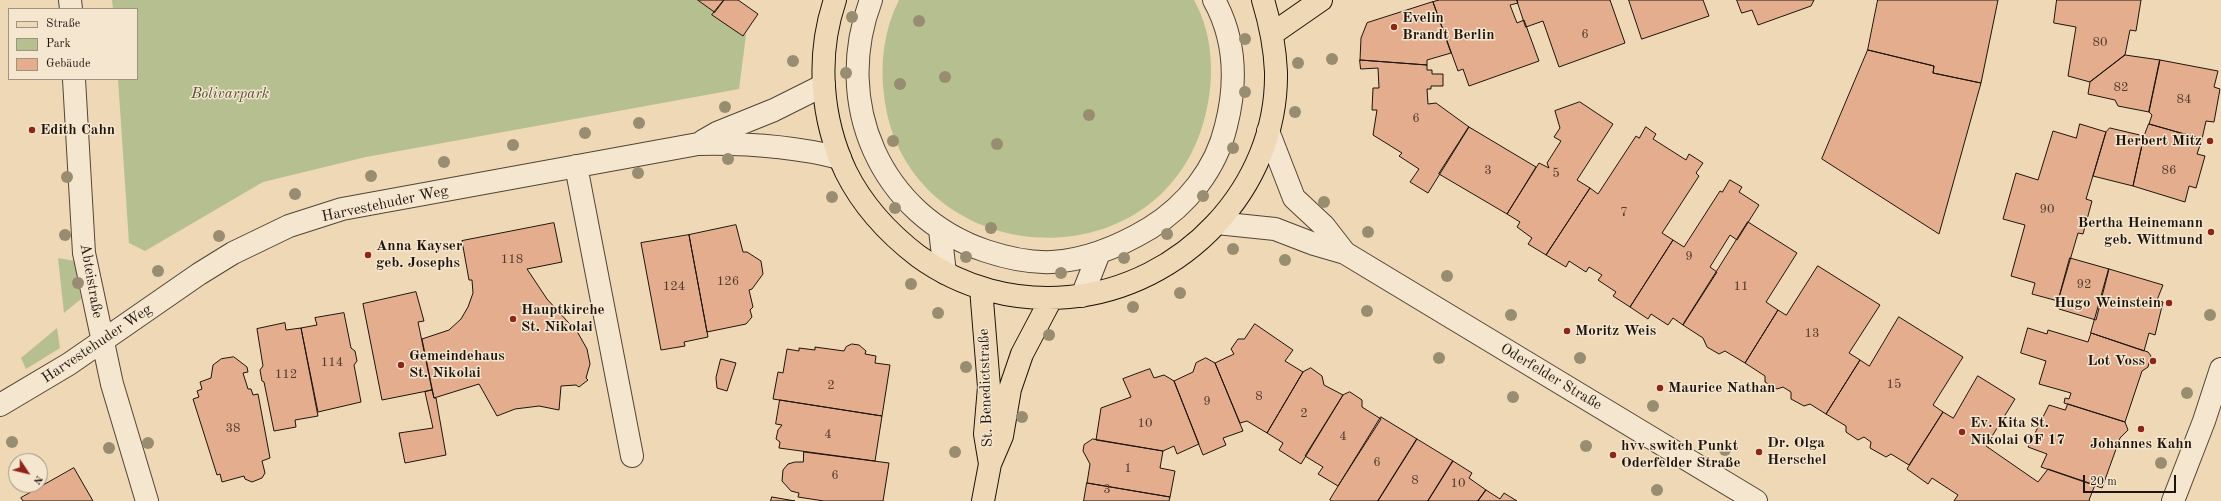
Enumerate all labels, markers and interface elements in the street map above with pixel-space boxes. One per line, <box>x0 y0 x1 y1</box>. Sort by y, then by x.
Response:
legend <box>8 8 138 80</box>
place label: Evelin Brandt Berlin <box>1402 9 1494 44</box>
text: Straße <box>46 18 80 30</box>
marker: Evelin Brandt Berlin <box>1389 22 1399 32</box>
house number: 6 <box>1581 27 1589 43</box>
house number: 80 <box>2092 35 2108 51</box>
text: Park <box>46 38 71 50</box>
text: Gebäude <box>46 58 90 70</box>
house number: 82 <box>2113 80 2129 96</box>
park label: Bolivarpark <box>191 85 269 103</box>
house number: 84 <box>2176 92 2192 108</box>
house number: 6 <box>1412 111 1420 127</box>
place label: Edith Cahn <box>40 121 115 139</box>
marker: Edith Cahn <box>27 125 37 135</box>
place label: Herbert Mitz <box>2115 132 2202 150</box>
marker: Herbert Mitz <box>2205 136 2215 146</box>
house number: 3 <box>1484 163 1492 179</box>
house number: 86 <box>2161 163 2177 179</box>
house number: 5 <box>1552 166 1560 182</box>
street label: Harvestehuder Weg <box>320 182 450 226</box>
house number: 90 <box>2039 202 2055 218</box>
house number: 7 <box>1620 205 1628 221</box>
place label: Bertha Heinemann geb. Wittmund <box>2077 214 2203 249</box>
marker: Bertha Heinemann geb. Wittmund <box>2206 227 2216 237</box>
place label: Anna Kayser geb. Josephs <box>376 237 462 272</box>
street label: Abteistraße <box>76 242 106 320</box>
house number: 9 <box>1685 249 1693 265</box>
marker: Anna Kayser geb. Josephs <box>363 250 373 260</box>
house number: 118 <box>501 252 523 268</box>
house number: 126 <box>717 274 739 290</box>
house number: 92 <box>2076 277 2092 293</box>
house number: 124 <box>663 279 685 295</box>
house number: 11 <box>1733 279 1749 295</box>
place label: Hugo Weinstein <box>2054 294 2161 312</box>
marker: Hugo Weinstein <box>2164 298 2174 308</box>
street label: Harvestehuder Weg <box>38 300 156 388</box>
place label: Hauptkirche St. Nikolai <box>521 301 605 336</box>
marker: Hauptkirche St. Nikolai <box>508 314 518 324</box>
place label: Moritz Weis <box>1575 322 1656 340</box>
marker: Moritz Weis <box>1562 326 1572 336</box>
house number: 13 <box>1804 326 1820 342</box>
street label: St. Benedictstraße <box>975 328 997 448</box>
street label: Oderfelder Straße <box>1497 340 1605 414</box>
place label: Gemeindehaus St. Nikolai <box>409 347 505 382</box>
place label: Lot Voss <box>2087 352 2145 370</box>
house number: 114 <box>321 355 343 371</box>
marker: Lot Voss <box>2148 356 2158 366</box>
marker: Gemeindehaus St. Nikolai <box>396 360 406 370</box>
house number: 112 <box>275 367 297 383</box>
house number: 15 <box>1886 377 1902 393</box>
house number: 2 <box>827 378 835 394</box>
place label: Maurice Nathan <box>1668 379 1775 397</box>
marker: Maurice Nathan <box>1655 383 1665 393</box>
house number: 8 <box>1255 389 1263 405</box>
house number: 9 <box>1203 394 1211 410</box>
house number: 2 <box>1300 406 1308 422</box>
place label: Ev. Kita St. Nikolai OF 17 <box>1970 414 2065 449</box>
house number: 10 <box>1137 416 1153 432</box>
house number: 38 <box>225 421 241 437</box>
marker: Johannes Kahn <box>2136 424 2146 434</box>
house number: 4 <box>824 427 832 443</box>
marker: Ev. Kita St. Nikolai OF 17 <box>1957 427 1967 437</box>
house number: 4 <box>1339 429 1347 445</box>
place label: Dr. Olga Herschel <box>1767 434 1827 469</box>
place label: Johannes Kahn <box>2090 435 2192 453</box>
place label: hvv switch Punkt Oderfelder Straße <box>1621 437 1740 472</box>
marker: Dr. Olga Herschel <box>1754 447 1764 457</box>
marker: hvv switch Punkt Oderfelder Straße <box>1608 450 1618 460</box>
north arrow <box>8 453 48 493</box>
house number: 6 <box>1373 455 1381 471</box>
house number: 1 <box>1124 461 1132 477</box>
scale bar <box>2085 467 2178 493</box>
house number: 6 <box>831 468 839 484</box>
text: N <box>31 473 44 486</box>
house number: 8 <box>1411 473 1419 489</box>
house number: 10 <box>1450 476 1466 492</box>
text: 20 m <box>2090 476 2117 488</box>
house number: 3 <box>1103 482 1111 498</box>

